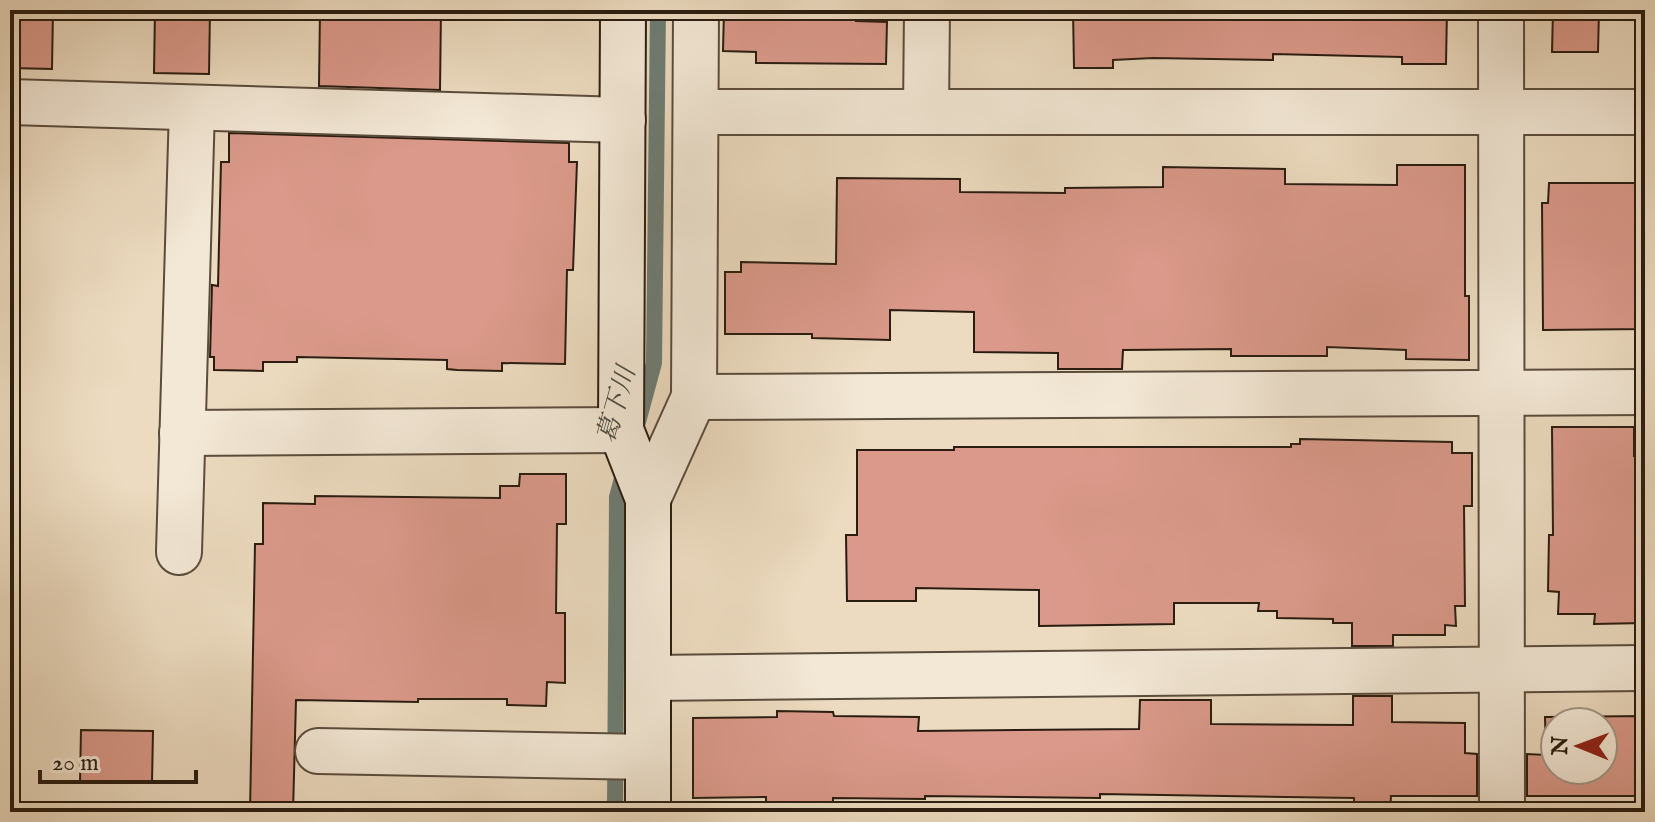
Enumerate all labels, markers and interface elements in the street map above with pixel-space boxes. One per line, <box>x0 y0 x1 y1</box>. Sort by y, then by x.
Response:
water label: 葛下川 <box>590 360 644 447</box>
north arrow <box>1539 706 1619 786</box>
scale bar <box>40 734 196 784</box>
text: N <box>1547 736 1575 756</box>
text: 20 m <box>52 748 99 779</box>

